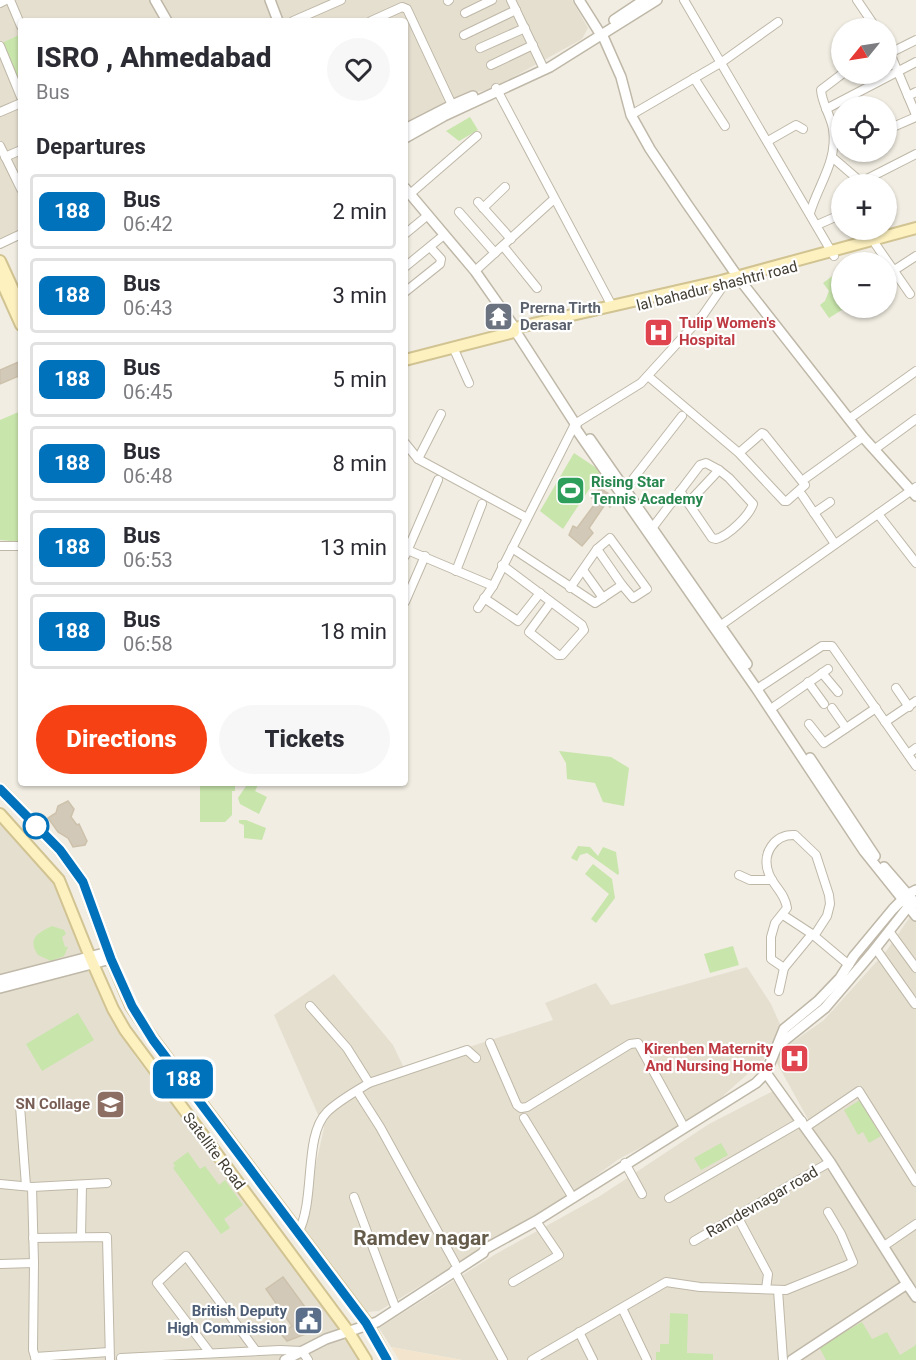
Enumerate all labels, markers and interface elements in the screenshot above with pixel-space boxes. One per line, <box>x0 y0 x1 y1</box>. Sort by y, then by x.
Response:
north arrow <box>831 18 897 84</box>
map controls <box>831 18 897 318</box>
button: heart <box>327 38 390 101</box>
text: ISRO , Ahmedabad <box>36 41 271 74</box>
text: Bus <box>36 80 70 104</box>
button: locate <box>831 96 897 162</box>
text: Departures <box>36 134 146 159</box>
button: + <box>831 174 897 240</box>
text: Bus <box>123 187 161 212</box>
text: 188 <box>54 199 90 223</box>
text: 2 min <box>332 199 387 224</box>
text: 06:42 <box>123 212 173 236</box>
button: − <box>831 252 897 318</box>
street label: lal bahadur shashtri road <box>635 257 799 315</box>
text: Bus <box>123 271 161 296</box>
text: 188 <box>54 283 90 307</box>
text: 3 min <box>332 283 387 308</box>
text: 06:43 <box>123 296 173 320</box>
place label: Prerna Tirth Derasar <box>520 299 601 334</box>
temple icon: Prerna Tirth Derasar <box>483 301 515 333</box>
place label: Tulip Women's Hospital <box>679 314 776 349</box>
hospital icon: Tulip Women's Hospital <box>642 316 674 348</box>
text: Bus <box>123 355 161 380</box>
text: 188 <box>54 367 90 391</box>
text: 5 min <box>332 367 387 392</box>
text: 06:45 <box>123 380 173 404</box>
text: Bus <box>123 439 161 464</box>
text: 188 <box>54 451 90 475</box>
text: 8 min <box>332 451 387 476</box>
text: 06:48 <box>123 464 173 488</box>
place label: Rising Star Tennis Academy <box>591 473 703 508</box>
sports icon: Rising Star Tennis Academy <box>554 475 586 507</box>
text: Bus <box>123 523 161 548</box>
text: 188 <box>54 535 90 559</box>
text: 13 min <box>320 535 387 560</box>
text: 06:53 <box>123 548 173 572</box>
text: Bus <box>123 607 161 632</box>
text: 188 <box>54 619 90 643</box>
text: 18 min <box>320 619 387 644</box>
text: 06:58 <box>123 632 173 656</box>
button: Directions <box>36 705 207 774</box>
button: Tickets <box>219 705 390 774</box>
unlabelled marker <box>23 813 49 839</box>
place label: Kirenben Maternity And Nursing Home <box>644 1040 773 1075</box>
hospital icon: Kirenben Maternity And Nursing Home <box>778 1042 810 1074</box>
line badge: 188 <box>148 1060 218 1098</box>
text: 188 <box>165 1067 201 1091</box>
school or university icon: SN Collage <box>95 1088 127 1120</box>
place label: SN Collage <box>16 1095 90 1113</box>
street label: Satellite Road <box>179 1109 249 1193</box>
street label: Ramdevnagar road <box>703 1163 821 1241</box>
district label: Ramdev nagar <box>353 1226 489 1250</box>
place label: British Deputy High Commission <box>167 1302 287 1337</box>
public building icon: British Deputy High Commission <box>292 1304 324 1336</box>

